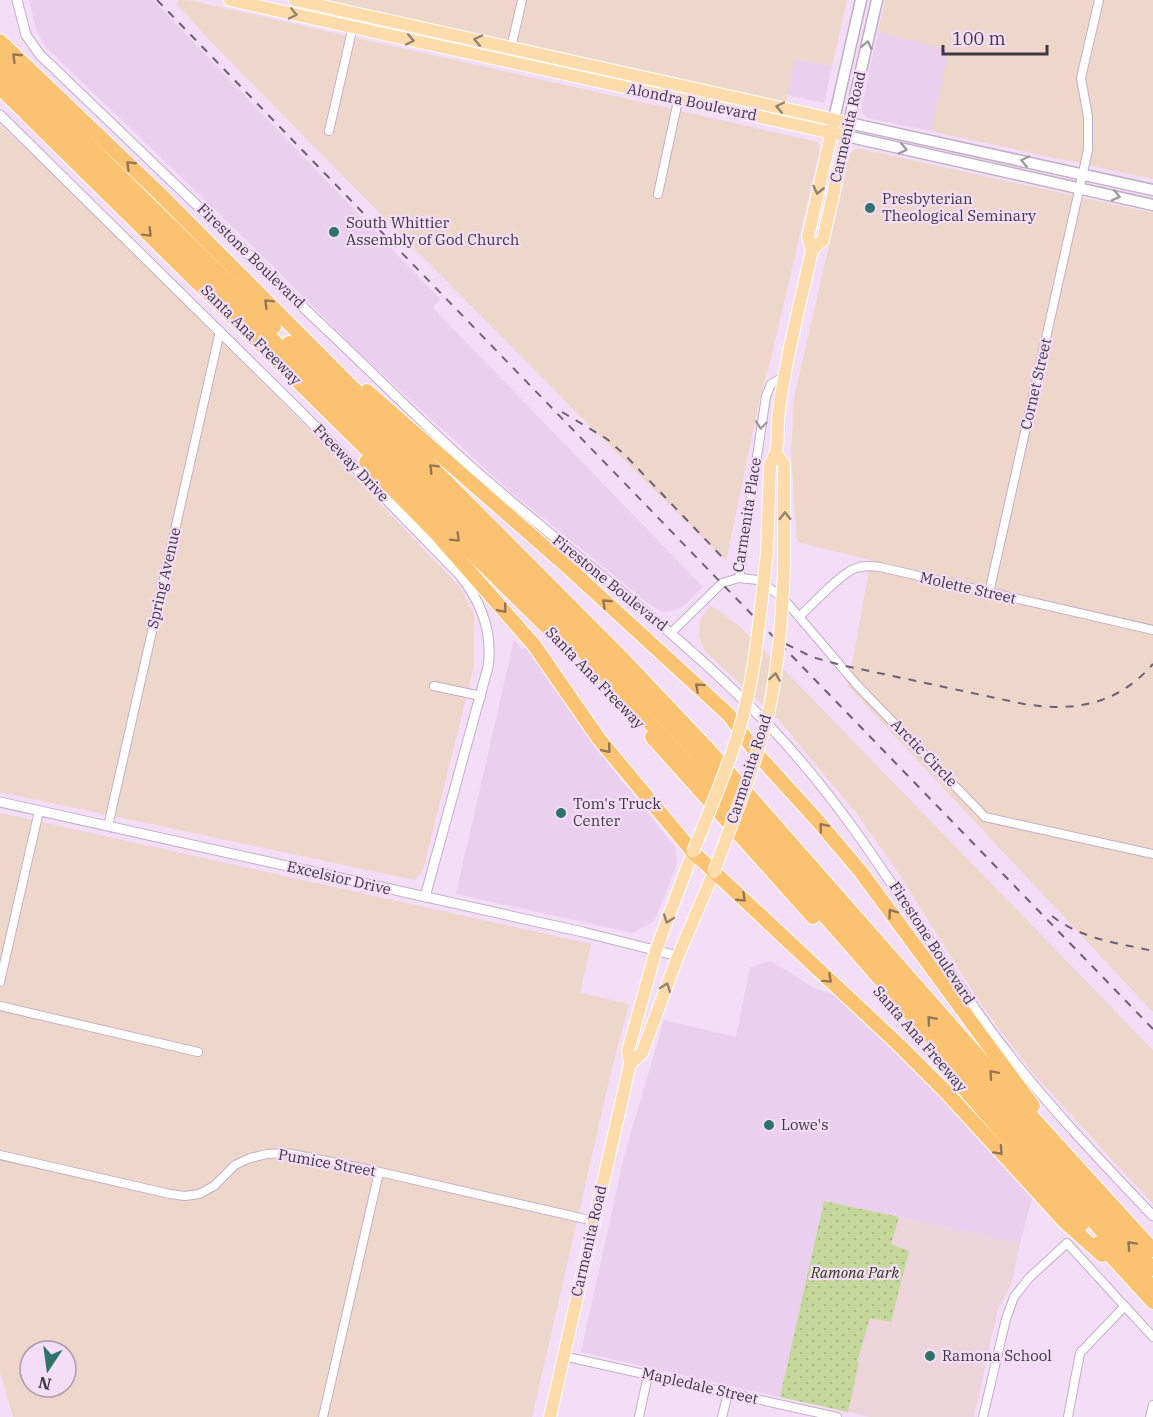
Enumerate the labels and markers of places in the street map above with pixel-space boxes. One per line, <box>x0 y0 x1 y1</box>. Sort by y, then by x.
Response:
place label: Presbyterian Theological Seminary <box>882 189 1036 225</box>
marker: Presbyterian Theological Seminary <box>863 201 877 215</box>
place label: South Whittier Assembly of God Church <box>346 213 519 249</box>
marker: South Whittier Assembly of God Church <box>327 225 341 239</box>
place label: Tom's Truck Center <box>573 794 661 830</box>
marker: Tom's Truck Center <box>554 806 568 820</box>
place label: Lowe's <box>781 1115 829 1134</box>
marker: Lowe's <box>762 1118 776 1132</box>
place label: Ramona School <box>942 1346 1052 1365</box>
marker: Ramona School <box>923 1349 937 1363</box>

